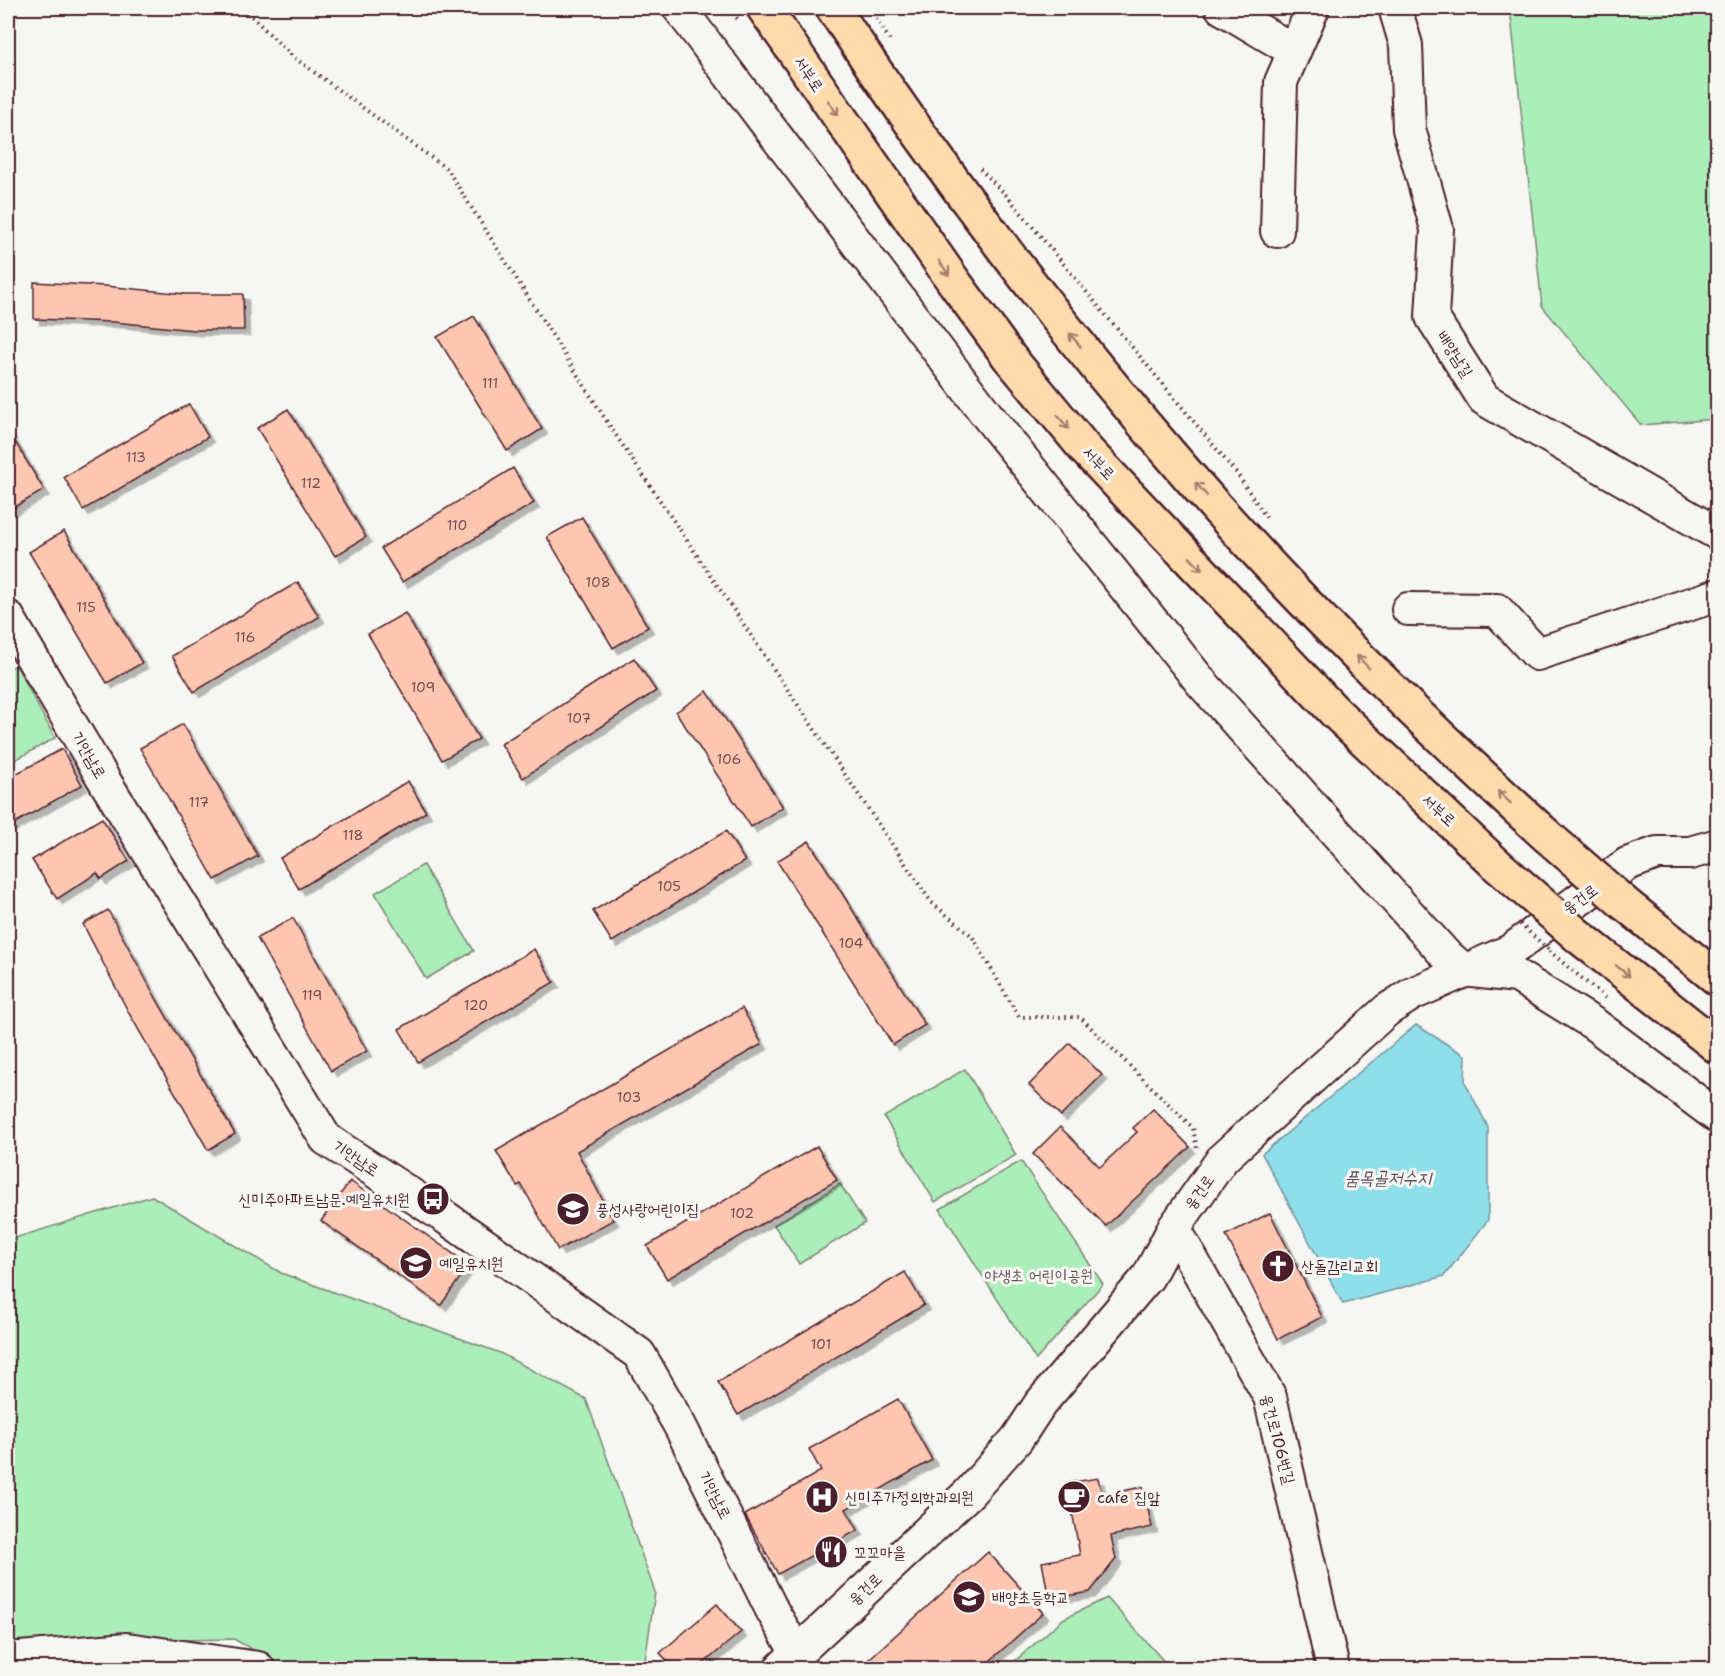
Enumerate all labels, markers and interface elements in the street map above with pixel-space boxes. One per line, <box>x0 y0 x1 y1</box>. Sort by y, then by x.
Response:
street label: 서부로 <box>789 52 829 96</box>
one-way arrow <box>827 99 839 115</box>
one-way arrow <box>938 259 950 275</box>
street label: 배양남길 <box>1432 327 1478 381</box>
one-way arrow <box>1069 332 1082 348</box>
house number: 111 <box>482 374 498 392</box>
one-way arrow <box>1056 414 1070 429</box>
street label: 서부로 <box>1078 442 1120 484</box>
house number: 113 <box>126 448 146 466</box>
house number: 112 <box>301 474 321 492</box>
one-way arrow <box>1194 482 1208 497</box>
house number: 110 <box>447 516 467 534</box>
one-way arrow <box>1189 557 1204 572</box>
house number: 108 <box>586 573 610 591</box>
house number: 115 <box>76 598 96 616</box>
house number: 116 <box>235 628 255 646</box>
one-way arrow <box>1356 654 1371 669</box>
house number: 109 <box>411 678 435 696</box>
house number: 107 <box>567 709 591 727</box>
street label: 기안남로 <box>67 727 111 783</box>
house number: 106 <box>717 750 741 768</box>
street label: 서부로 <box>1418 789 1460 831</box>
one-way arrow <box>1497 790 1512 804</box>
house number: 117 <box>189 793 209 811</box>
house number: 118 <box>343 826 363 844</box>
house number: 105 <box>657 877 681 895</box>
street label: 융건로 <box>1558 879 1602 919</box>
house number: 104 <box>839 934 864 952</box>
one-way arrow <box>1615 965 1631 978</box>
house number: 119 <box>302 986 322 1004</box>
house number: 120 <box>464 996 488 1014</box>
house number: 103 <box>617 1088 641 1106</box>
street label: 기안남로 <box>329 1135 383 1181</box>
water label: 품목골저수지 <box>1345 1166 1434 1190</box>
street label: 융건로 <box>1179 1170 1219 1214</box>
bus stop icon: 신미주아파트남문.예일유치원 <box>415 1181 451 1217</box>
place label: 신미주아파트남문.예일유치원 <box>239 1189 410 1210</box>
school or university icon: 풍성사랑어린이집 <box>555 1191 591 1227</box>
place label: 풍성사랑어린이집 <box>596 1199 699 1220</box>
house number: 102 <box>730 1204 754 1222</box>
school or university icon: 예일유치원 <box>398 1245 434 1281</box>
church icon: 산돌감리교회 <box>1260 1248 1296 1284</box>
place label: 예일유치원 <box>439 1253 503 1274</box>
place label: 산돌감리교회 <box>1301 1256 1378 1277</box>
park label: 야생초 어린이공원 <box>985 1265 1093 1286</box>
house number: 101 <box>811 1335 831 1353</box>
street label: 융건로106번길 <box>1256 1391 1300 1487</box>
street label: 기안남로 <box>694 1467 736 1523</box>
hospital icon: 신미주가정의학과의원 <box>804 1479 840 1515</box>
cafe icon: cafe 집앞 <box>1056 1479 1092 1515</box>
place label: 신미주가정의학과의원 <box>845 1487 974 1508</box>
place label: cafe 집앞 <box>1097 1487 1160 1508</box>
restaurant icon: 꼬꼬마을 <box>813 1534 849 1570</box>
place label: 꼬꼬마을 <box>854 1542 906 1563</box>
street label: 융건로 <box>844 1568 886 1610</box>
school or university icon: 배양초등학교 <box>951 1579 987 1615</box>
place label: 배양초등학교 <box>992 1587 1069 1608</box>

